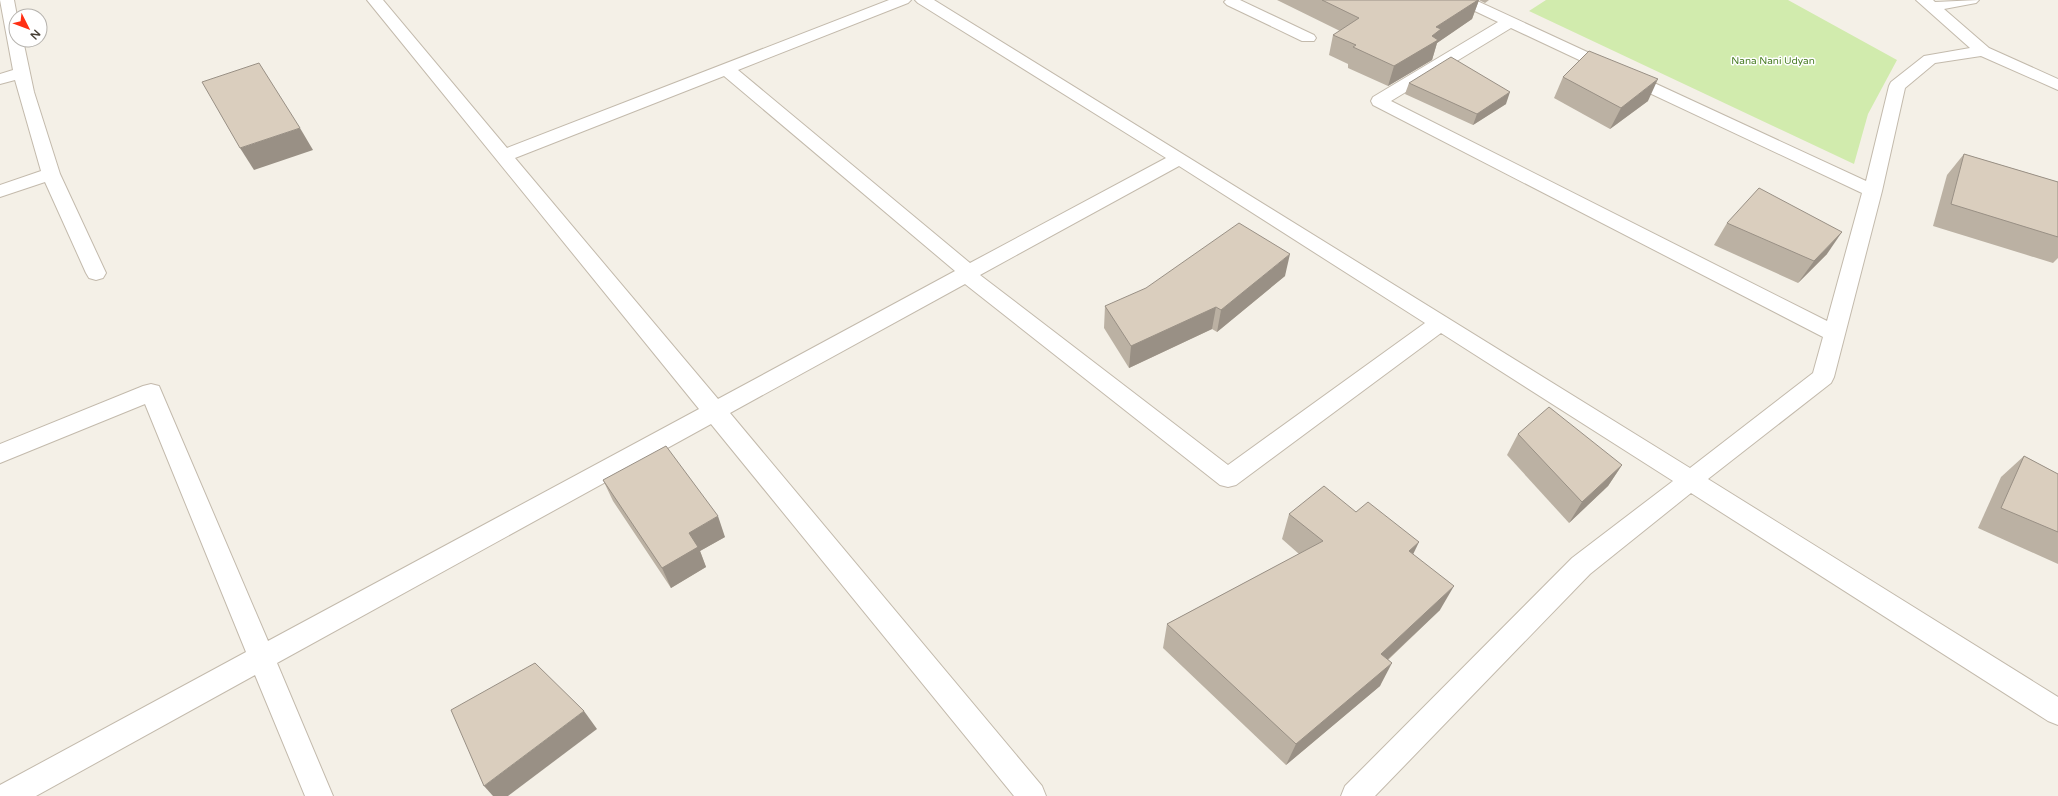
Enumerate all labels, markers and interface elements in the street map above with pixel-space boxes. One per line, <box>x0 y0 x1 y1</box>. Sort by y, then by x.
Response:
north arrow <box>8 8 48 48</box>
text: N <box>27 27 43 42</box>
park label: Nana Nani Udyan <box>1731 55 1815 67</box>

